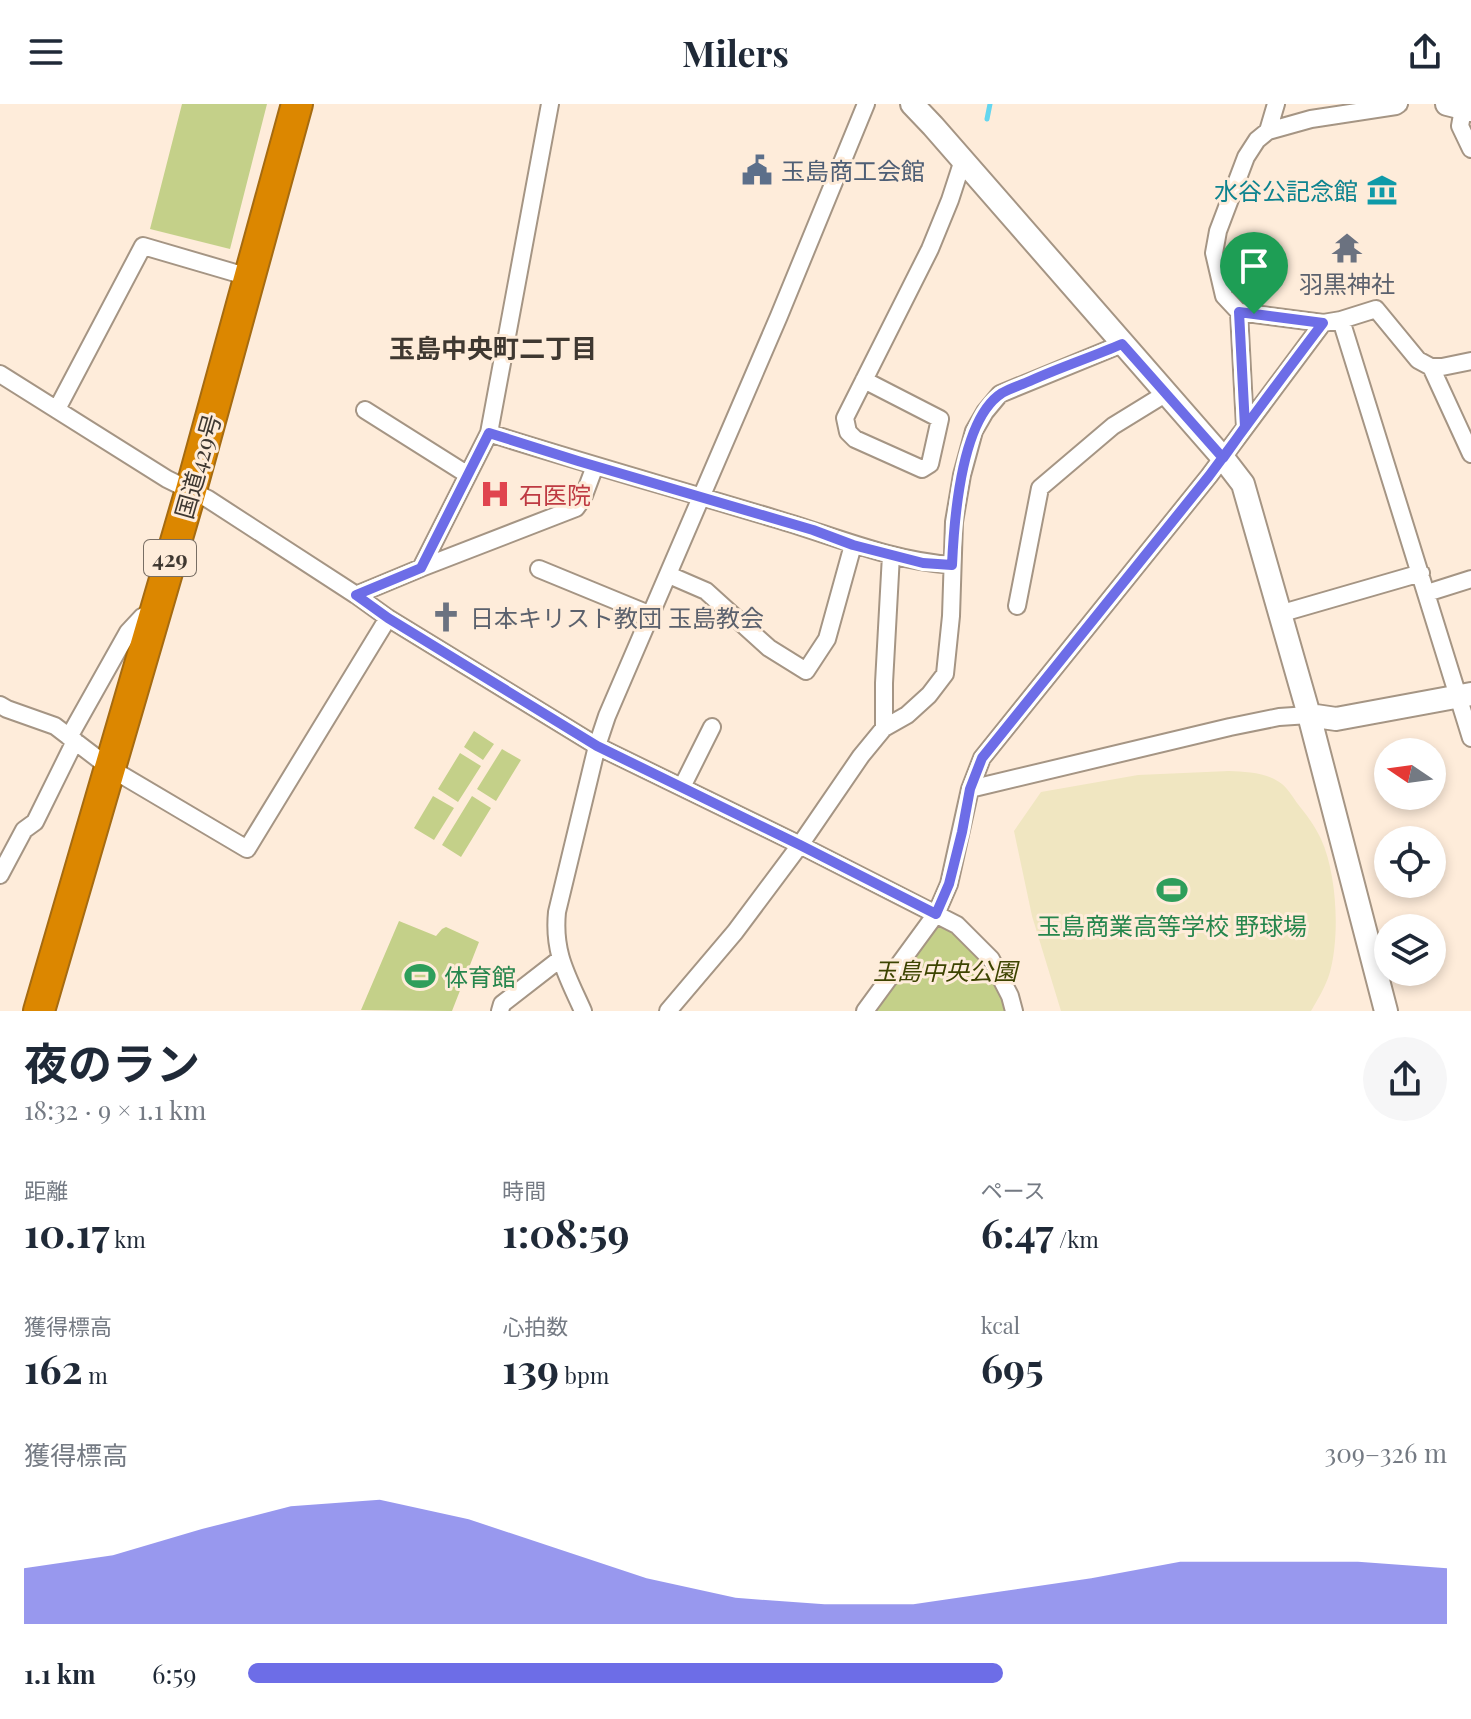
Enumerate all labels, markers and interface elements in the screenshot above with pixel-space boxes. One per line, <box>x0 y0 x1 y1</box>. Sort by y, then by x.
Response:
text: Milers <box>682 28 789 76</box>
icon: menu <box>24 30 68 74</box>
icon: share <box>1403 30 1447 74</box>
public building icon: 玉島商工会館 <box>740 153 774 187</box>
place label: 玉島商工会館 <box>781 154 925 186</box>
museum icon: 水谷公記念館 <box>1365 173 1399 207</box>
place label: 水谷公記念館 <box>1214 174 1358 206</box>
temple icon: 羽黒神社 <box>1330 231 1364 265</box>
pin <box>1220 232 1288 314</box>
icon: arrive <box>1232 244 1276 288</box>
place label: 羽黒神社 <box>1299 267 1395 299</box>
district label: 玉島中央町二丁目 <box>389 330 597 365</box>
street label: 国道429号 <box>167 410 227 522</box>
hospital icon: 石医院 <box>478 477 512 511</box>
place label: 石医院 <box>519 478 591 510</box>
road number: 429 <box>144 540 196 576</box>
church icon: 日本キリスト教団 玉島教会 <box>429 600 463 634</box>
place label: 日本キリスト教団 玉島教会 <box>470 601 764 633</box>
north arrow <box>1374 738 1446 810</box>
map controls <box>1374 738 1446 986</box>
button: locate <box>1374 826 1446 898</box>
sports icon: 玉島商業高等学校 野球場 <box>1155 873 1189 907</box>
place label: 玉島商業高等学校 野球場 <box>1037 909 1307 941</box>
button: layers <box>1374 914 1446 986</box>
park label: 玉島中央公園 <box>873 954 1020 986</box>
sports icon: 体育館 <box>403 959 437 993</box>
place label: 体育館 <box>444 960 516 992</box>
text: 夜のラン <box>24 1032 200 1091</box>
button: share <box>1363 1037 1447 1121</box>
text: 18:32 · 9 × 1.1 km <box>24 1092 206 1127</box>
text: 距離 <box>24 1175 68 1205</box>
text: 時間 <box>502 1175 546 1205</box>
text: ペース <box>981 1175 1046 1205</box>
text: 10.17 <box>24 1205 109 1258</box>
text: 1:08:59 <box>502 1205 630 1258</box>
text: 6:47 <box>981 1205 1054 1258</box>
text: km <box>109 1224 146 1254</box>
text: /km <box>1054 1224 1099 1254</box>
text: kcal <box>981 1310 1020 1340</box>
text: 獲得標高 <box>24 1311 112 1341</box>
text: 心拍数 <box>502 1311 568 1341</box>
text: 695 <box>981 1340 1044 1393</box>
text: 162 <box>24 1341 83 1394</box>
text: 139 <box>502 1341 559 1394</box>
text: m <box>83 1360 108 1390</box>
text: bpm <box>559 1360 609 1390</box>
text: 309–326 m <box>1324 1435 1447 1470</box>
text: 獲得標高 <box>24 1437 128 1472</box>
text: 1.1 km <box>24 1656 95 1691</box>
text: 6:59 <box>152 1656 196 1691</box>

